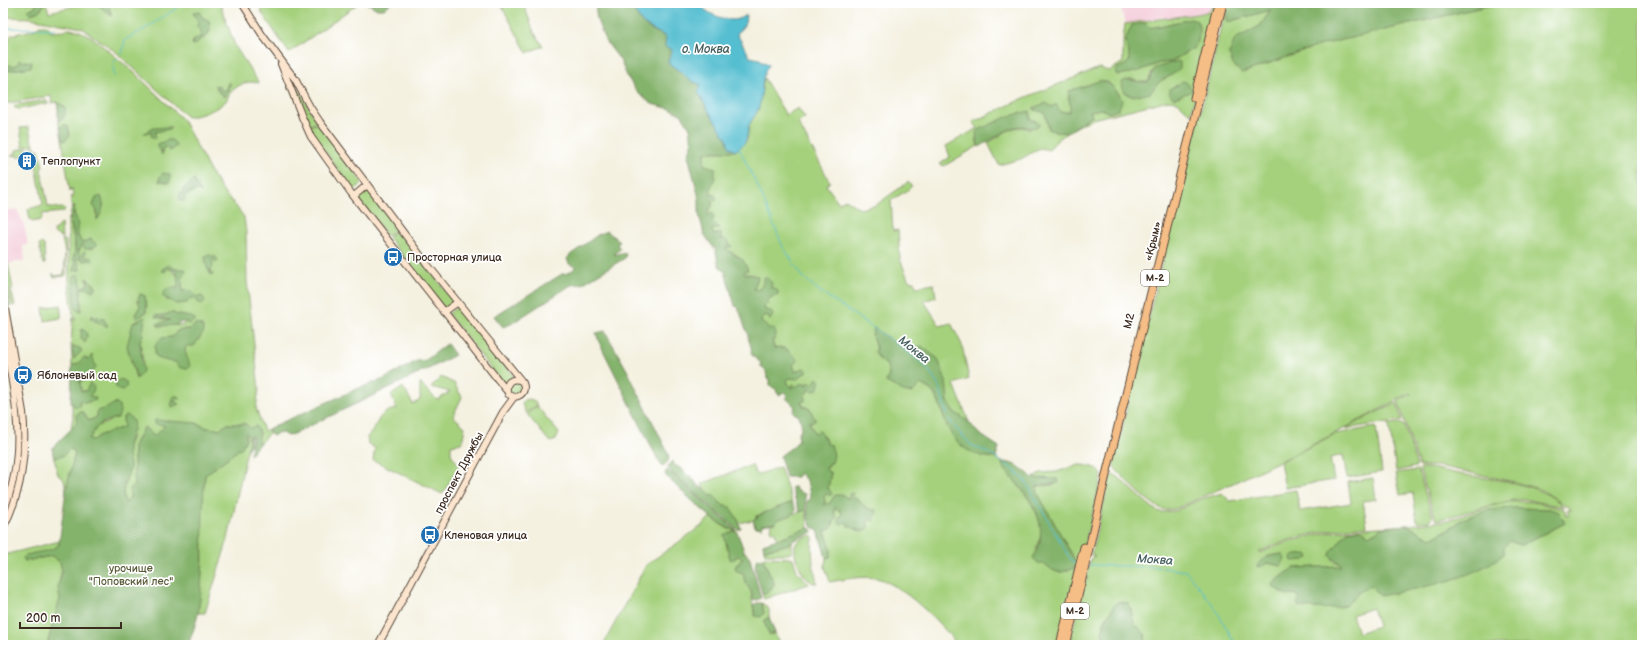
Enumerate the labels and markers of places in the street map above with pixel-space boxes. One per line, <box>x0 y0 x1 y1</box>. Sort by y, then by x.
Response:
building icon: Теплопункт <box>16 150 38 172</box>
place label: Теплопункт <box>41 155 101 168</box>
bus stop icon: Просторная улица <box>382 246 404 268</box>
place label: Просторная улица <box>407 251 502 264</box>
bus stop icon: Яблоневый сад <box>12 364 34 386</box>
place label: Яблоневый сад <box>37 369 117 382</box>
bus stop icon: Кленовая улица <box>419 524 441 546</box>
place label: Кленовая улица <box>444 529 528 542</box>

